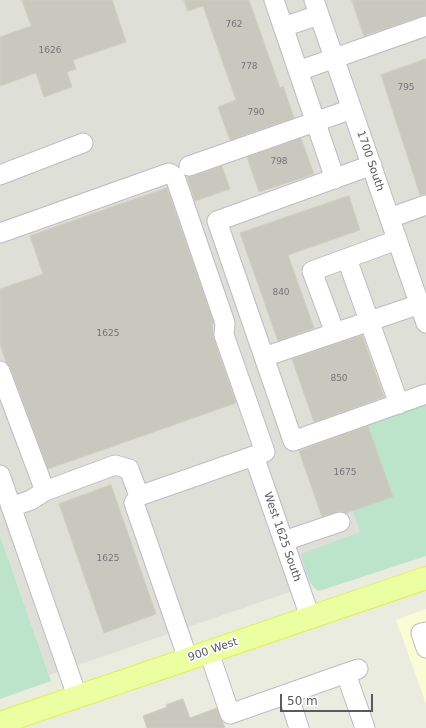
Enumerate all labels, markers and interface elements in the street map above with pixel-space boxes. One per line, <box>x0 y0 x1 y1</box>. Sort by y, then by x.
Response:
house number: 762 <box>225 20 243 30</box>
house number: 1626 <box>39 46 61 56</box>
house number: 778 <box>240 62 258 72</box>
house number: 795 <box>397 83 415 93</box>
house number: 790 <box>247 108 265 118</box>
street label: 1700 South <box>353 129 387 193</box>
house number: 798 <box>270 157 288 167</box>
house number: 840 <box>272 288 290 298</box>
house number: 1625 <box>97 329 119 339</box>
house number: 850 <box>330 374 348 384</box>
house number: 1675 <box>334 468 356 478</box>
street label: West 1625 South <box>260 490 304 584</box>
house number: 1625 <box>97 554 119 564</box>
street label: 900 West <box>186 635 240 665</box>
scale bar <box>282 686 375 712</box>
text: 50 m <box>287 694 318 708</box>

